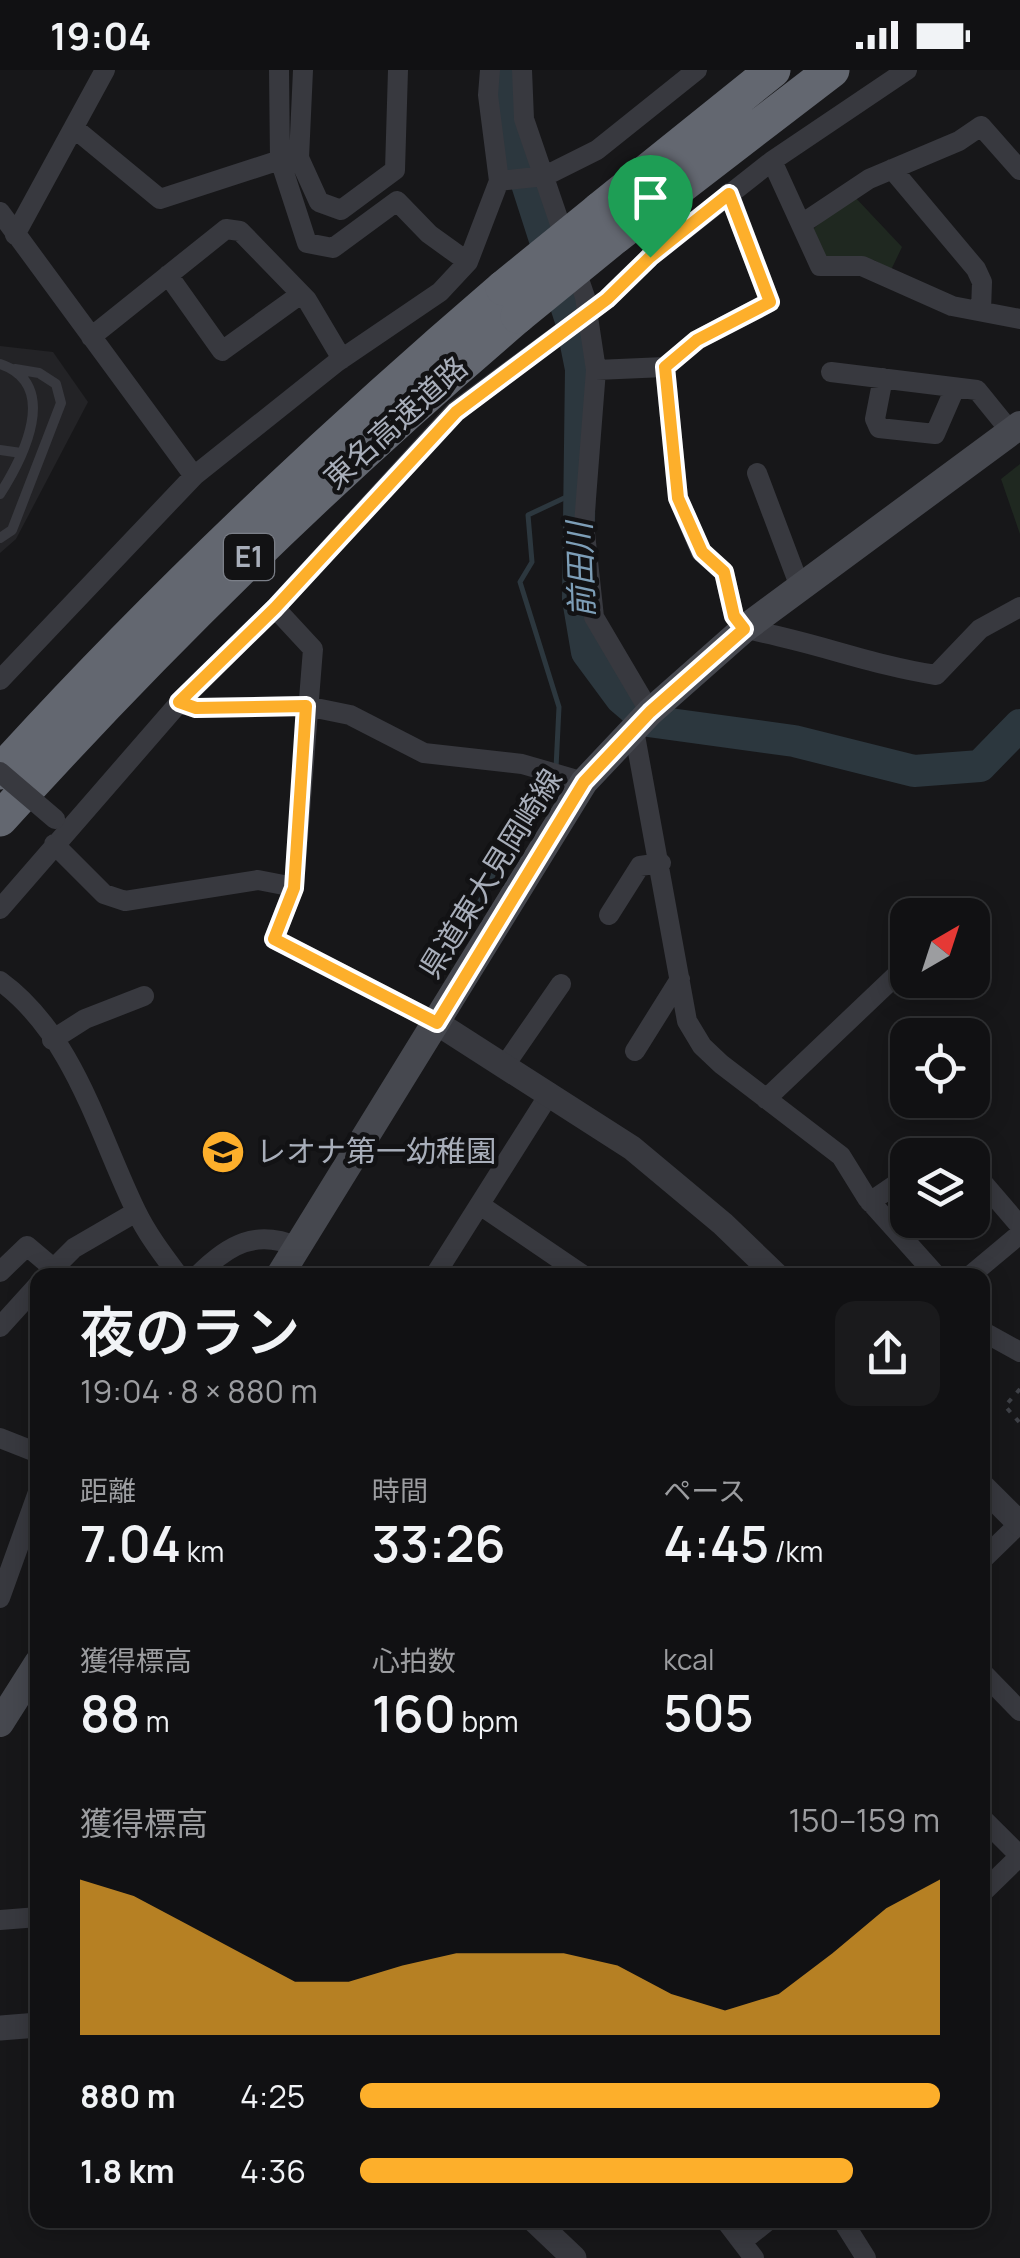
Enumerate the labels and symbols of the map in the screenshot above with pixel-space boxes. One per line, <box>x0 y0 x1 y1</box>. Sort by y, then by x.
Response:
pin <box>608 155 693 258</box>
street label: 東名高速道路 <box>314 346 476 497</box>
water label: 前田川 <box>556 518 604 619</box>
road number: E1 <box>224 534 274 580</box>
street label: 県道東大見岡崎線 <box>409 761 571 986</box>
north arrow <box>890 898 990 998</box>
school or university icon: レオナ第一幼稚園 <box>200 1129 246 1175</box>
place label: レオナ第一幼稚園 <box>256 1130 496 1171</box>

